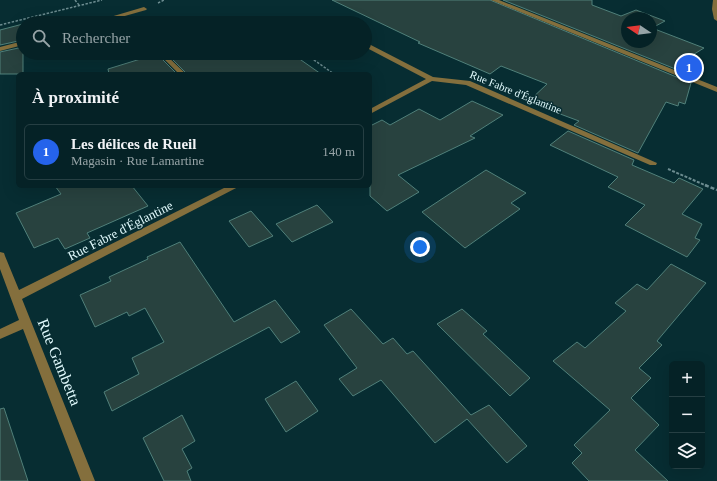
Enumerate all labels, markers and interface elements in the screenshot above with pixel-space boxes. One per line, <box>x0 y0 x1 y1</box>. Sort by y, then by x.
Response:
north arrow <box>621 12 657 48</box>
search box <box>16 16 372 60</box>
icon: search <box>30 27 52 49</box>
text: Rechercher <box>62 30 130 46</box>
pin: 1 <box>676 53 702 83</box>
street label: Rue Fabre d'Églantine <box>468 68 564 116</box>
text: À proximité <box>32 88 119 107</box>
text: Les délices de Rueil <box>71 136 196 152</box>
text: 1 <box>43 144 49 159</box>
text: 140 m <box>322 144 355 159</box>
text: Magasin · Rue Lamartine <box>71 153 204 168</box>
street label: Rue Fabre d'Églantine <box>65 197 175 263</box>
your location <box>410 237 430 257</box>
street label: Rue Gambetta <box>34 316 85 408</box>
map controls <box>669 361 705 469</box>
button: + <box>669 361 705 397</box>
button: − <box>669 397 705 433</box>
button: layers <box>669 433 705 469</box>

